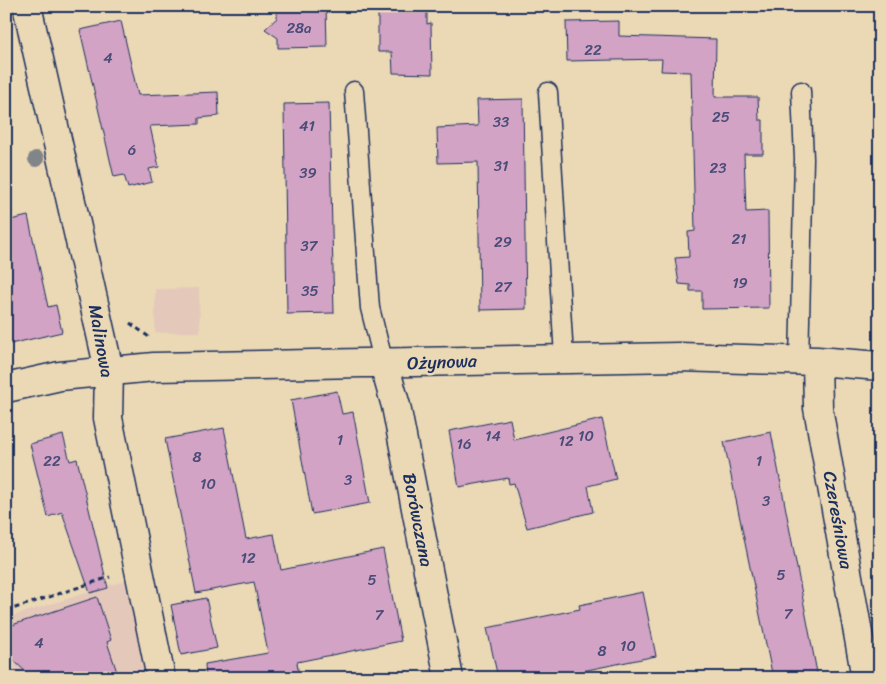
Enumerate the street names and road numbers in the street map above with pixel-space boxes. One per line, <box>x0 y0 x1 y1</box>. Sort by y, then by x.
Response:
street label: Malinowa <box>79 302 123 380</box>
street label: Ożynowa <box>407 345 478 379</box>
street label: Czereśniowa <box>814 468 863 573</box>
street label: Borówczana <box>393 470 443 570</box>

